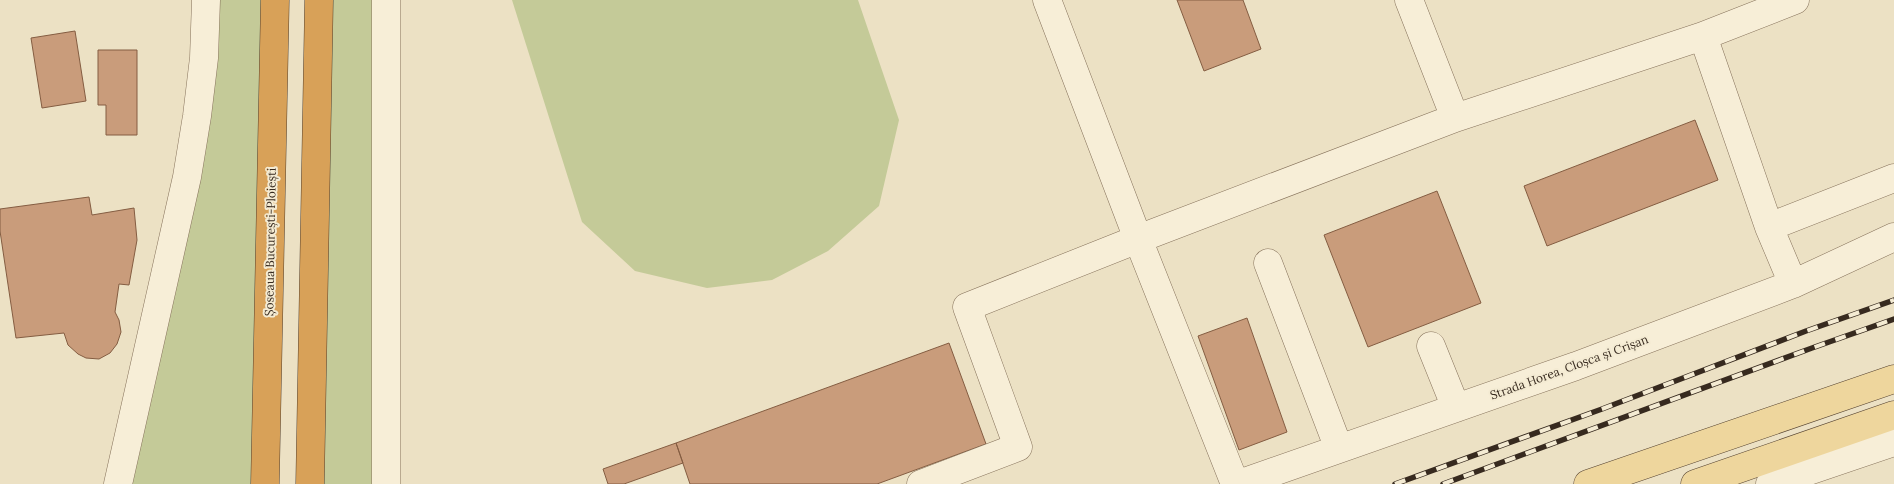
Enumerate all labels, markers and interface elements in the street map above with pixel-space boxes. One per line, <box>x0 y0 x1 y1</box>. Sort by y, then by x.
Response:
street label: Șoseaua București-Ploiești <box>261 168 279 316</box>
street label: Strada Horea, Cloșca și Crișan <box>1488 331 1650 403</box>

